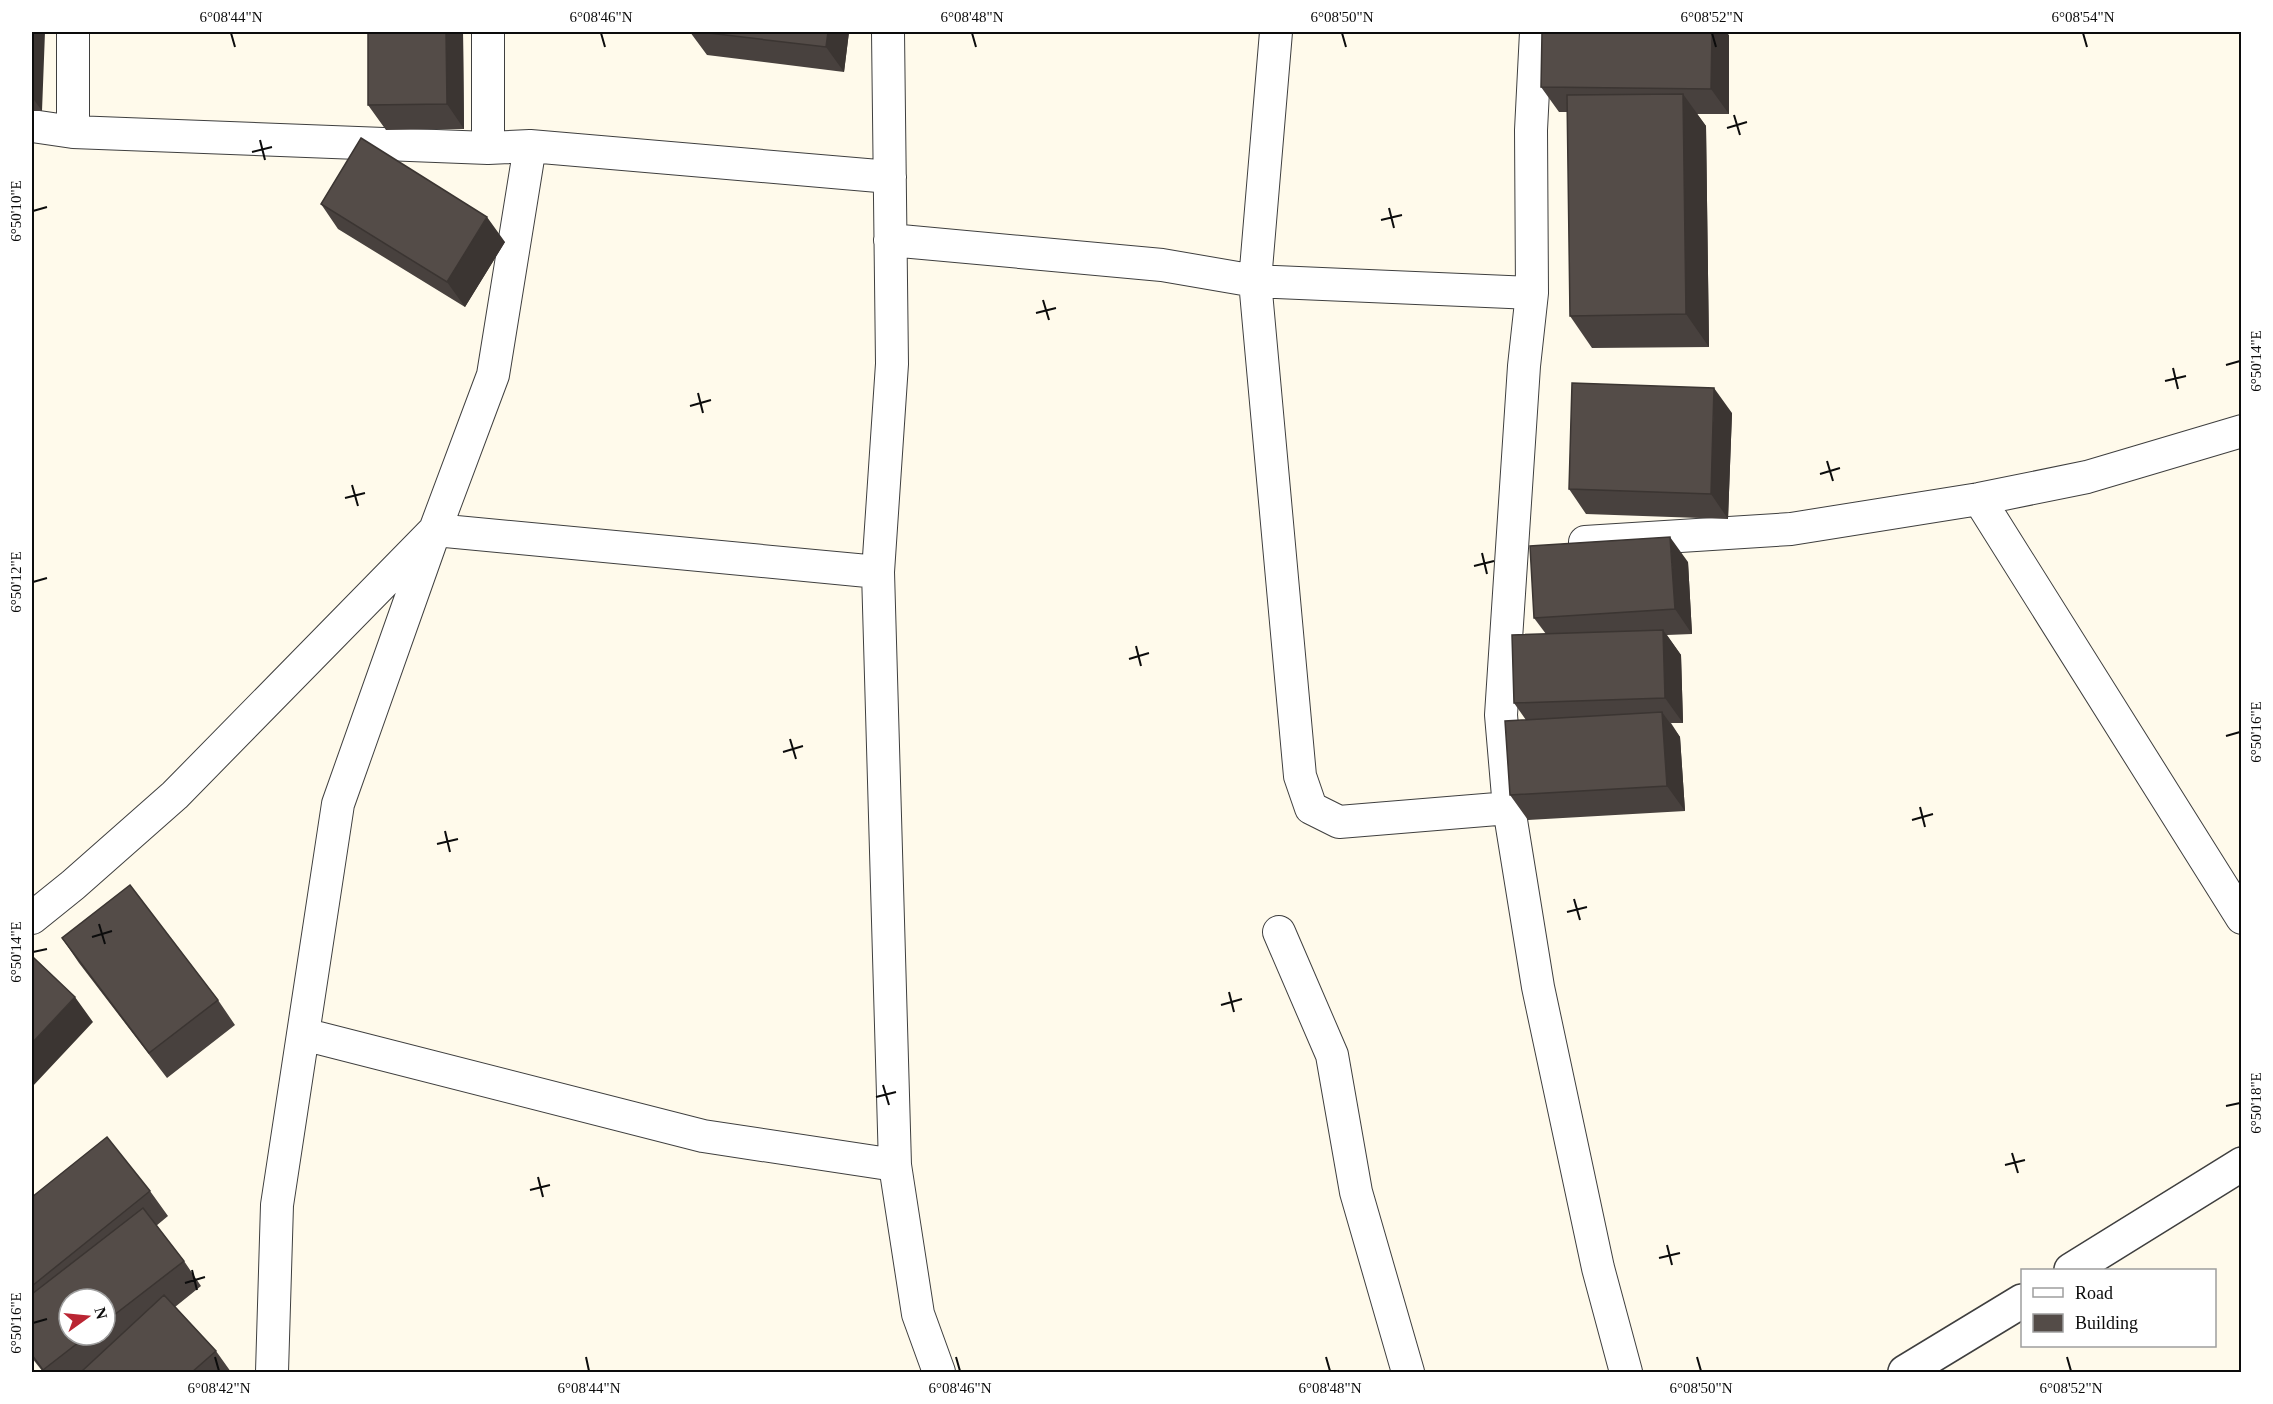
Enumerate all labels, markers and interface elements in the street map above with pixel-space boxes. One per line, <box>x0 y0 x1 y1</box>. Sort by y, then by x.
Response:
text: 6°08'44"N <box>199 9 263 25</box>
text: 6°08'46"N <box>569 9 633 25</box>
text: 6°08'48"N <box>940 9 1004 25</box>
text: 6°08'50"N <box>1310 9 1374 25</box>
text: 6°08'52"N <box>1680 9 1744 25</box>
text: 6°08'54"N <box>2051 9 2115 25</box>
text: 6°50'10"E <box>8 180 24 242</box>
text: 6°50'14"E <box>2248 330 2264 392</box>
text: 6°50'12"E <box>8 551 24 613</box>
text: 6°50'16"E <box>2248 701 2264 763</box>
text: 6°50'14"E <box>8 921 24 983</box>
text: 6°50'18"E <box>2248 1072 2264 1134</box>
legend <box>2021 1269 2216 1347</box>
text: Road <box>2075 1283 2113 1303</box>
north arrow <box>57 1287 117 1347</box>
text: 6°50'16"E <box>8 1292 24 1354</box>
text: N <box>91 1305 111 1321</box>
text: Building <box>2075 1313 2138 1333</box>
text: 6°08'42"N <box>187 1380 251 1396</box>
text: 6°08'44"N <box>557 1380 621 1396</box>
text: 6°08'46"N <box>928 1380 992 1396</box>
text: 6°08'48"N <box>1298 1380 1362 1396</box>
text: 6°08'50"N <box>1669 1380 1733 1396</box>
text: 6°08'52"N <box>2039 1380 2103 1396</box>

